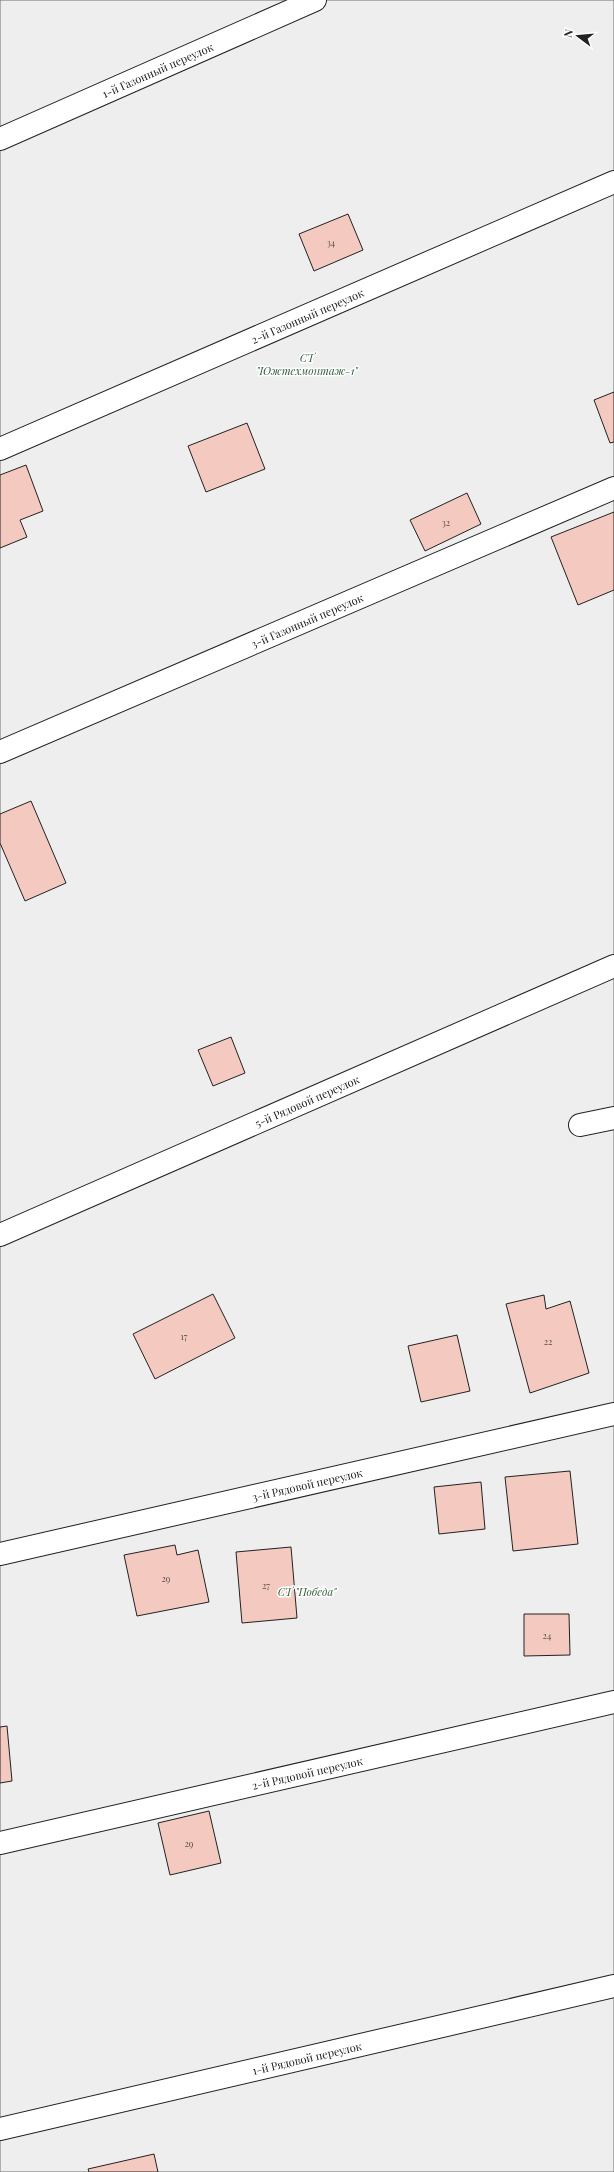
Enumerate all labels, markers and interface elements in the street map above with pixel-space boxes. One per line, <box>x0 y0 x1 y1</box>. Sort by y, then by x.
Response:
north arrow <box>558 16 598 56</box>
text: N <box>560 27 576 39</box>
street label: 1-й Газонный переулок <box>100 38 216 101</box>
house number: 34 <box>327 236 336 248</box>
street label: 2-й Газонный переулок <box>249 284 366 346</box>
park label: СТ "Южтехмонтаж-1" <box>256 350 358 378</box>
house number: 32 <box>442 516 450 528</box>
street label: 3-й Газонный переулок <box>248 589 366 651</box>
street label: 5-й Рядовой переулок <box>252 1071 362 1130</box>
house number: 17 <box>181 1330 188 1342</box>
house number: 22 <box>544 1335 552 1347</box>
street label: 3-й Рядовой переулок <box>250 1464 365 1504</box>
house number: 29 <box>162 1572 171 1584</box>
house number: 27 <box>262 1579 270 1591</box>
park label: СТ "Победа" <box>278 1584 337 1599</box>
house number: 24 <box>543 1629 552 1641</box>
street label: 2-й Рядовой переулок <box>250 1752 365 1792</box>
house number: 29 <box>185 1837 194 1849</box>
street label: 1-й Рядовой переулок <box>251 2037 364 2078</box>

